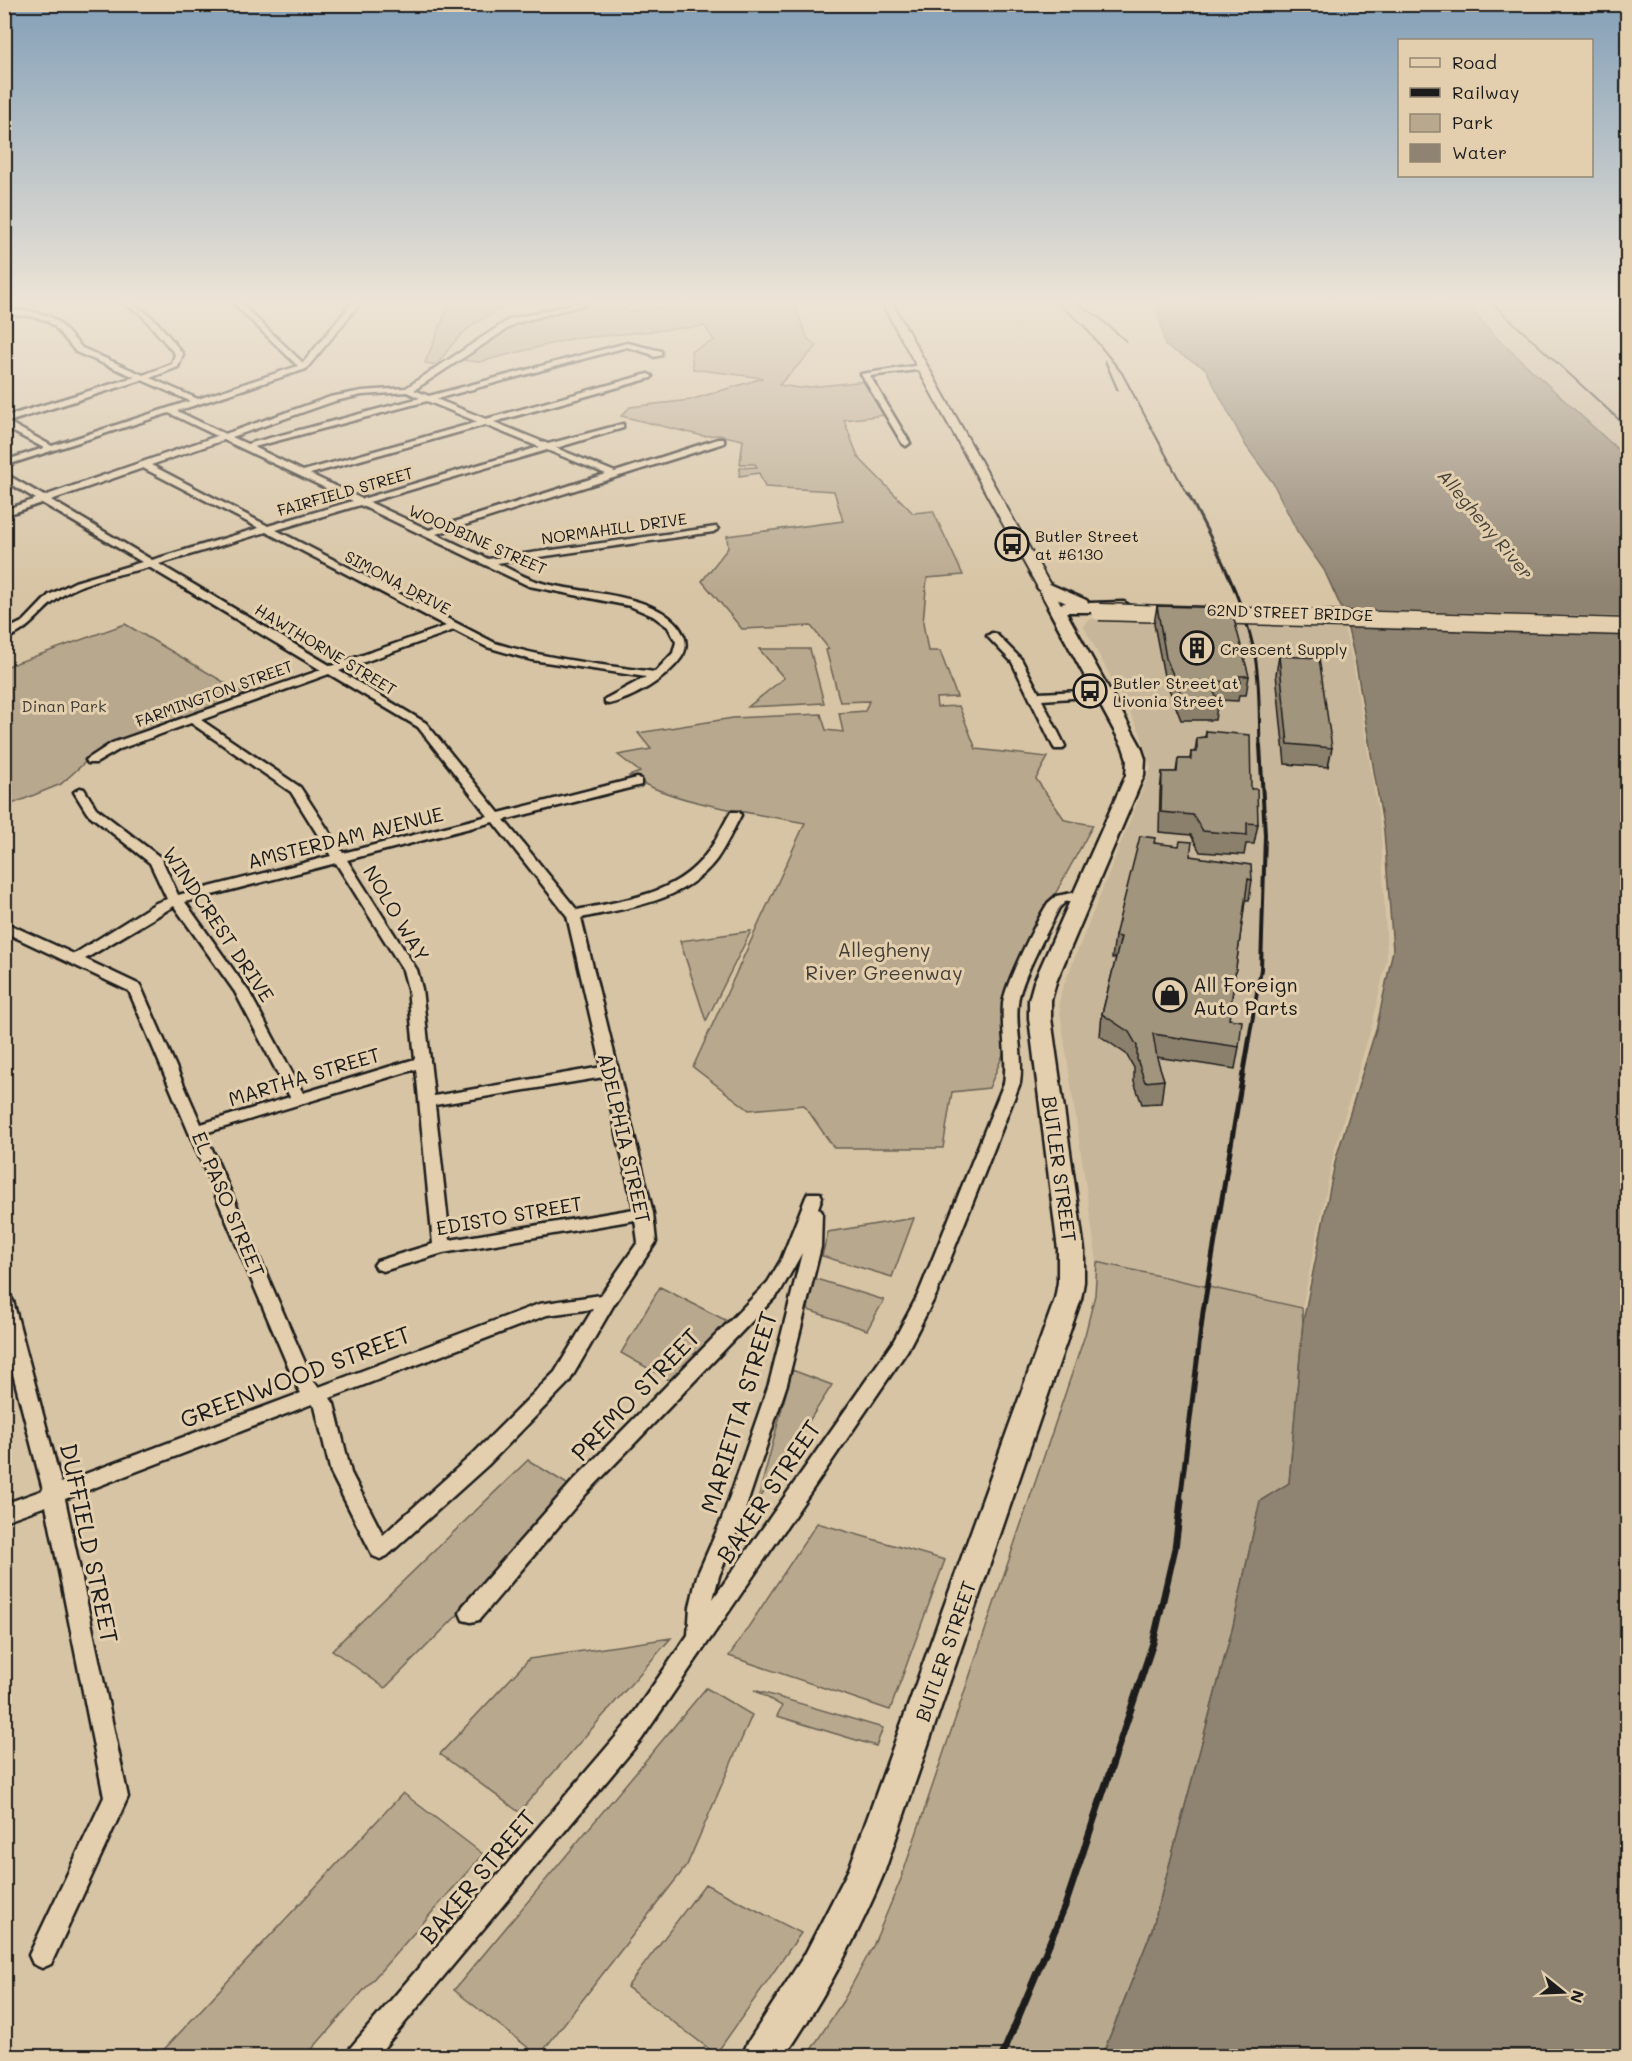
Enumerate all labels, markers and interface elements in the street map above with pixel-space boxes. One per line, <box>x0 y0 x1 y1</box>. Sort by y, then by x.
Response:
legend <box>1398 39 1593 177</box>
text: Road <box>1452 50 1497 74</box>
text: Railway <box>1452 80 1519 104</box>
text: Park <box>1452 110 1493 134</box>
text: Water <box>1452 140 1507 164</box>
street label: FAIRFIELD STREET <box>275 462 416 520</box>
water label: Allegheny River <box>1433 464 1539 584</box>
street label: WOODBINE STREET <box>406 499 550 579</box>
street label: NORMAHILL DRIVE <box>540 507 688 549</box>
place label: Butler Street at #6130 <box>1035 525 1139 564</box>
bus stop icon: Butler Street at #6130 <box>994 526 1030 562</box>
street label: SIMONA DRIVE <box>341 545 455 619</box>
street label: HAWTHORNE STREET <box>251 598 401 700</box>
street label: 62ND STREET BRIDGE <box>1207 599 1373 625</box>
building icon: Crescent Supply <box>1179 630 1215 666</box>
place label: Crescent Supply <box>1220 638 1347 659</box>
street label: FARMINGTON STREET <box>132 655 296 731</box>
place label: Butler Street at Livonia Street <box>1113 672 1239 711</box>
bus stop icon: Butler Street at Livonia Street <box>1072 673 1108 709</box>
park label: Dinan Park <box>22 695 106 716</box>
street label: AMSTERDAM AVENUE <box>244 800 446 874</box>
street label: WINDCREST DRIVE <box>157 841 281 1007</box>
street label: NOLO WAY <box>358 860 436 966</box>
park label: Allegheny River Greenway <box>805 936 963 985</box>
place label: All Foreign Auto Parts <box>1193 971 1298 1020</box>
shop icon: All Foreign Auto Parts <box>1152 977 1188 1013</box>
street label: MARTHA STREET <box>225 1041 383 1111</box>
street label: ADELPHIA STREET <box>593 1050 657 1226</box>
street label: BUTLER STREET <box>1037 1094 1083 1244</box>
street label: EL PASO STREET <box>187 1127 271 1281</box>
street label: EDISTO STREET <box>434 1189 584 1241</box>
street label: MARIETTA STREET <box>693 1307 783 1517</box>
street label: GREENWOOD STREET <box>175 1318 415 1434</box>
street label: PREMO STREET <box>564 1321 706 1467</box>
street label: BAKER STREET <box>709 1414 827 1568</box>
street label: DUFFIELD STREET <box>54 1440 126 1646</box>
street label: BUTLER STREET <box>909 1577 981 1725</box>
street label: BAKER STREET <box>412 1802 542 1950</box>
north arrow <box>1533 1962 1593 2022</box>
text: N <box>1566 1988 1590 2006</box>

